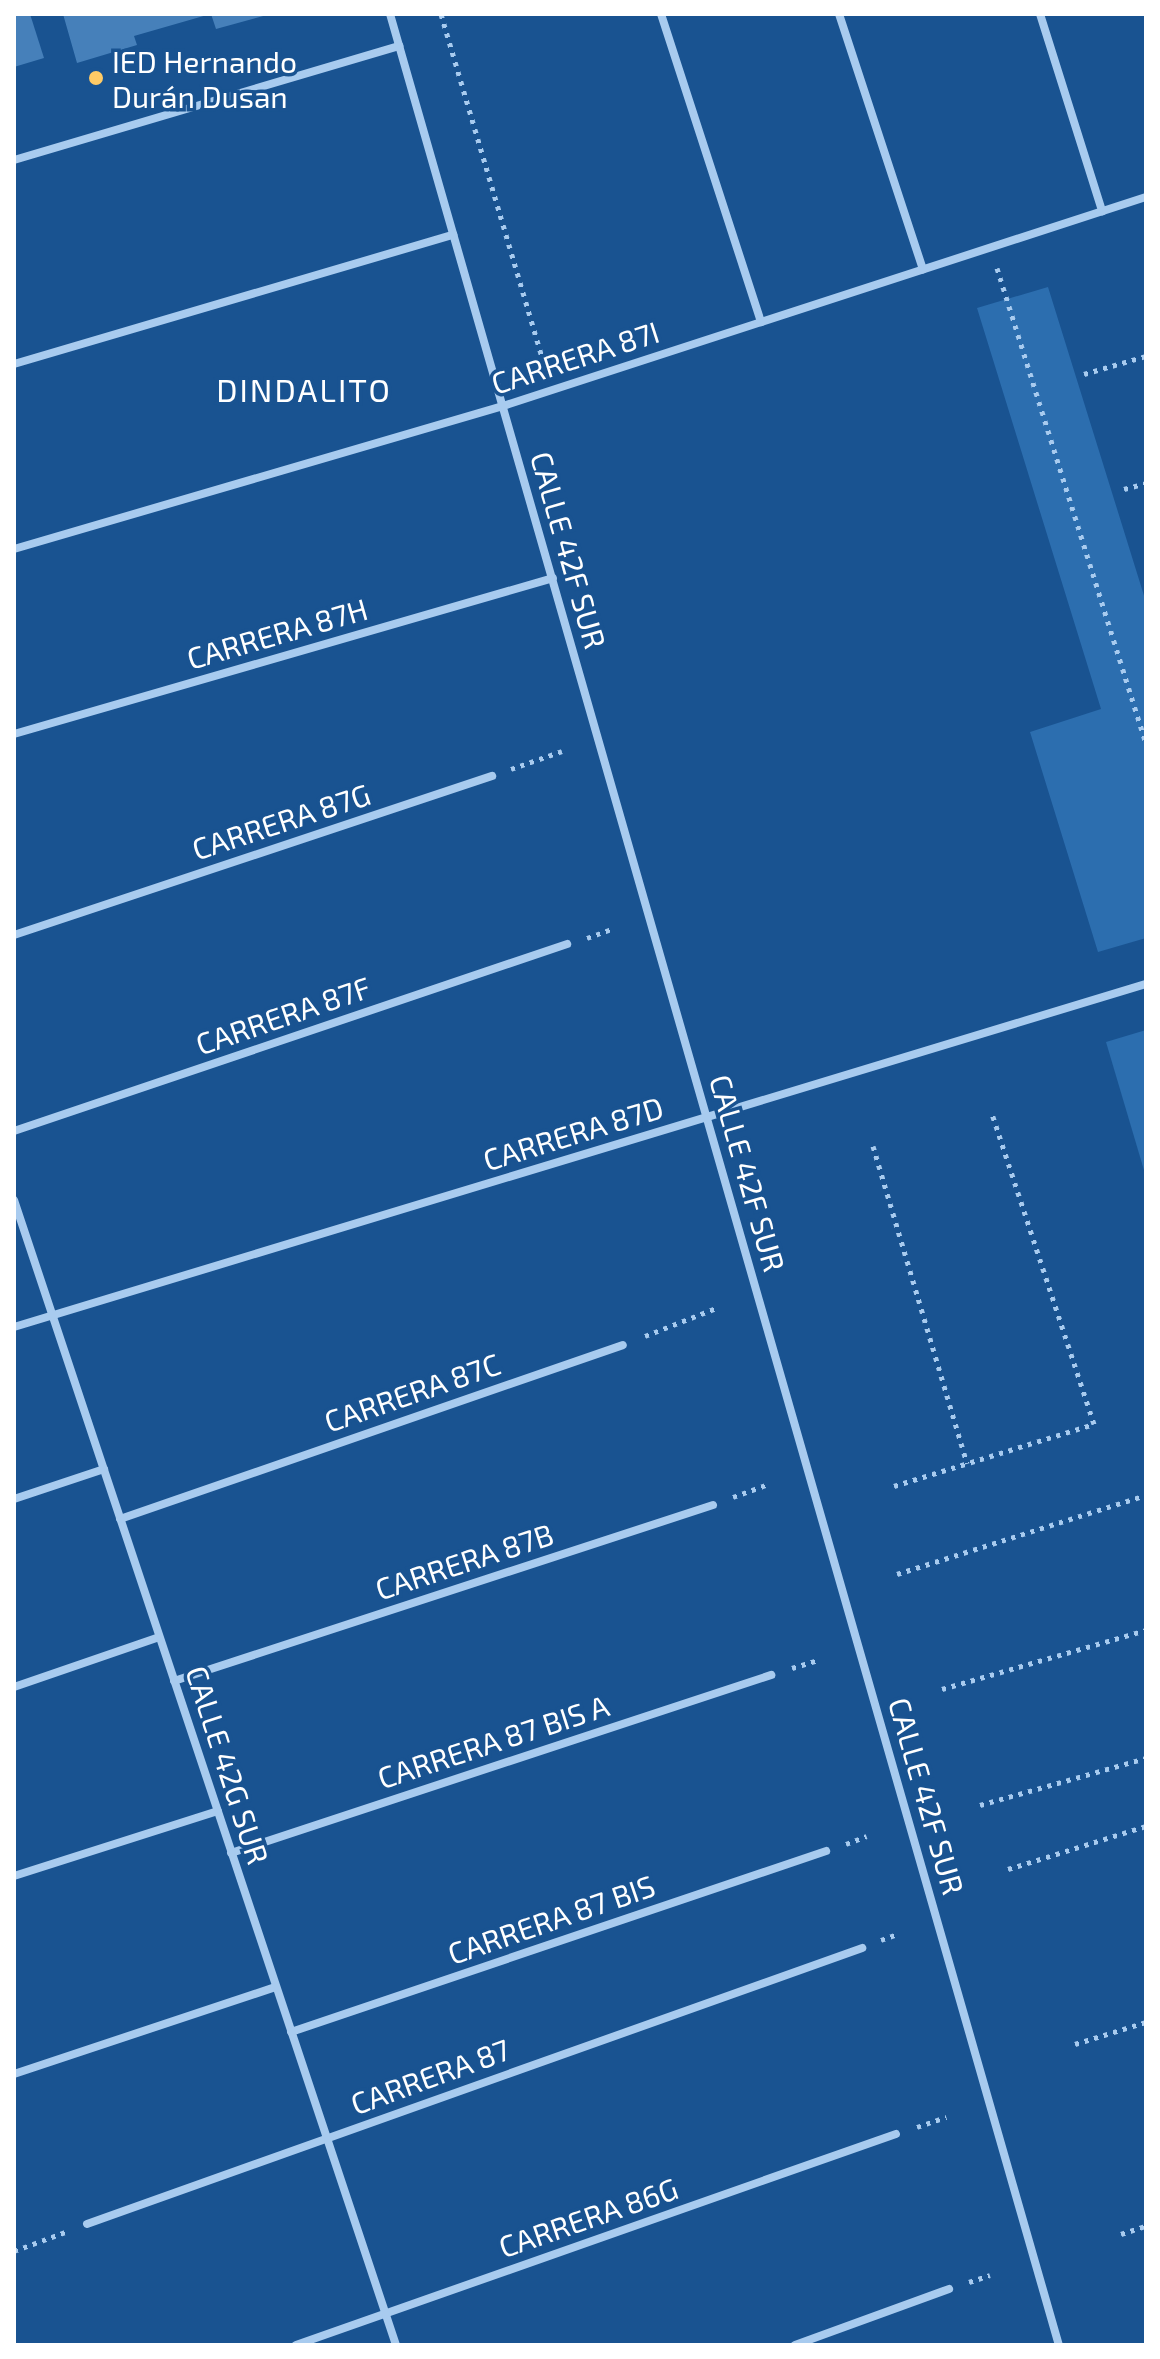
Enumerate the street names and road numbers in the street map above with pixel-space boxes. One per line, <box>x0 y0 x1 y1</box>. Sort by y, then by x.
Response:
street label: CARRERA 87I <box>486 313 664 401</box>
street label: CALLE 42F SUR <box>524 447 614 653</box>
street label: CARRERA 87H <box>182 590 372 676</box>
street label: CARRERA 87G <box>187 775 375 867</box>
street label: CARRERA 87F <box>190 968 376 1062</box>
street label: CALLE 42F SUR <box>703 1070 793 1276</box>
street label: CARRERA 87D <box>478 1088 668 1178</box>
street label: CARRERA 87C <box>319 1345 505 1439</box>
street label: CARRERA 87B <box>370 1515 558 1607</box>
street label: CALLE 42G SUR <box>179 1661 277 1869</box>
street label: CARRERA 87 BIS A <box>372 1686 614 1796</box>
street label: CALLE 42F SUR <box>882 1693 972 1899</box>
street label: CARRERA 87 BIS <box>443 1867 659 1971</box>
street label: CARRERA 87 <box>345 2031 515 2121</box>
street label: CARRERA 86G <box>493 2169 683 2265</box>

